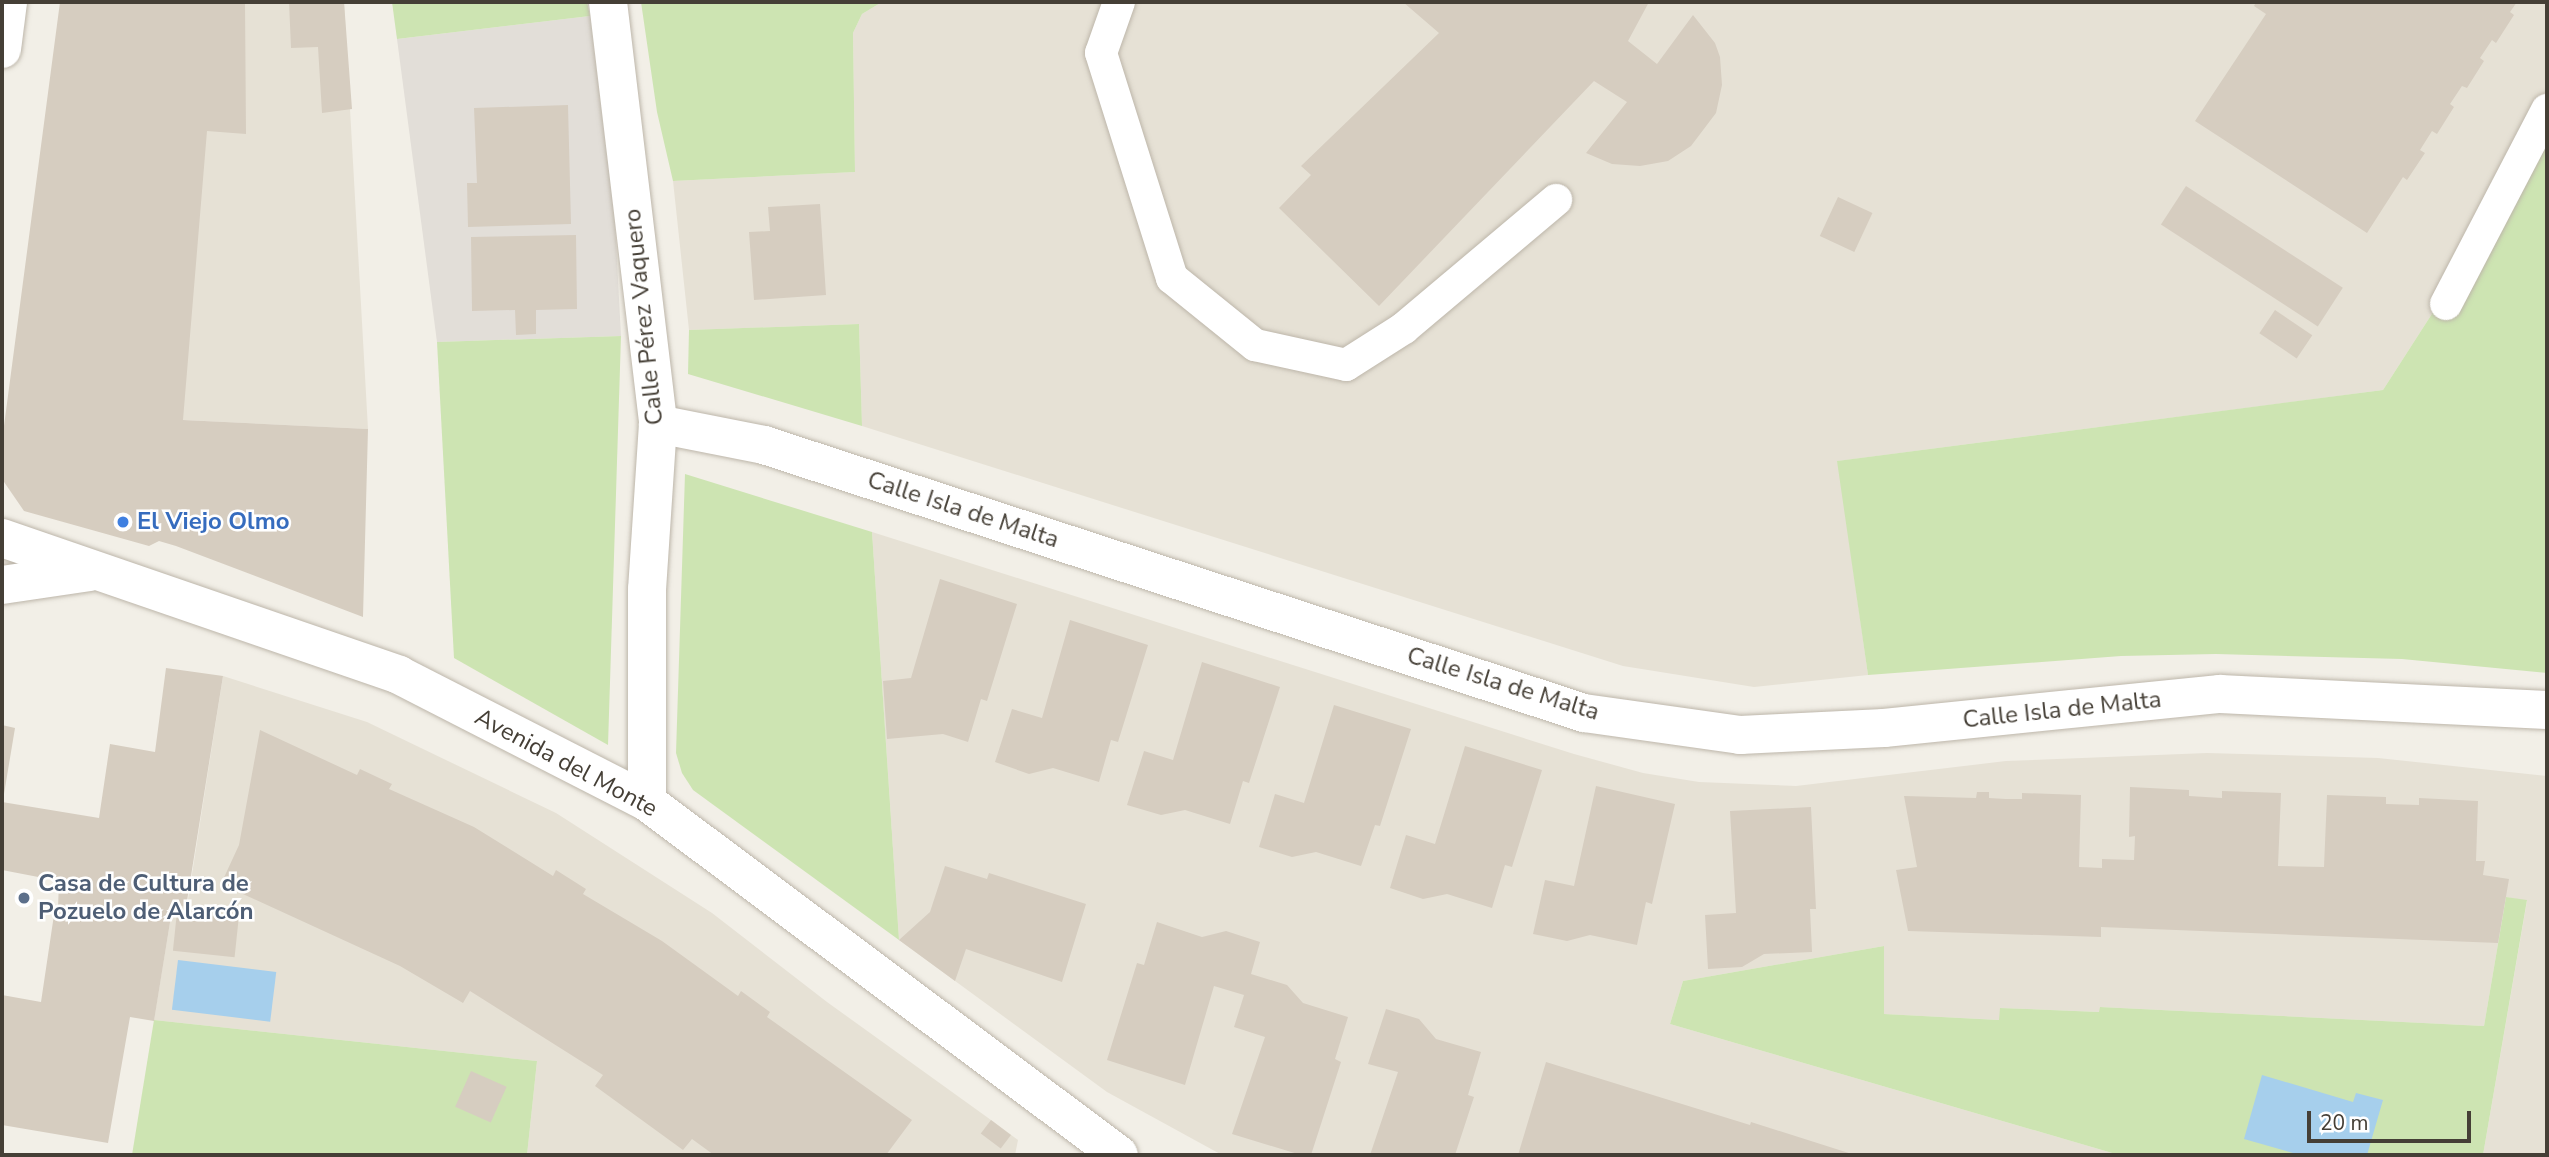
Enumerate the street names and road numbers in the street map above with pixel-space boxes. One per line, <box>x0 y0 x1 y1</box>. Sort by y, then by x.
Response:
street label: Calle Pérez Vaquero <box>618 207 670 427</box>
street label: Calle Isla de Malta <box>864 466 1062 554</box>
street label: Calle Isla de Malta <box>1403 641 1603 727</box>
street label: Calle Isla de Malta <box>1961 685 2163 735</box>
street label: Avenida del Monte <box>470 703 662 823</box>

